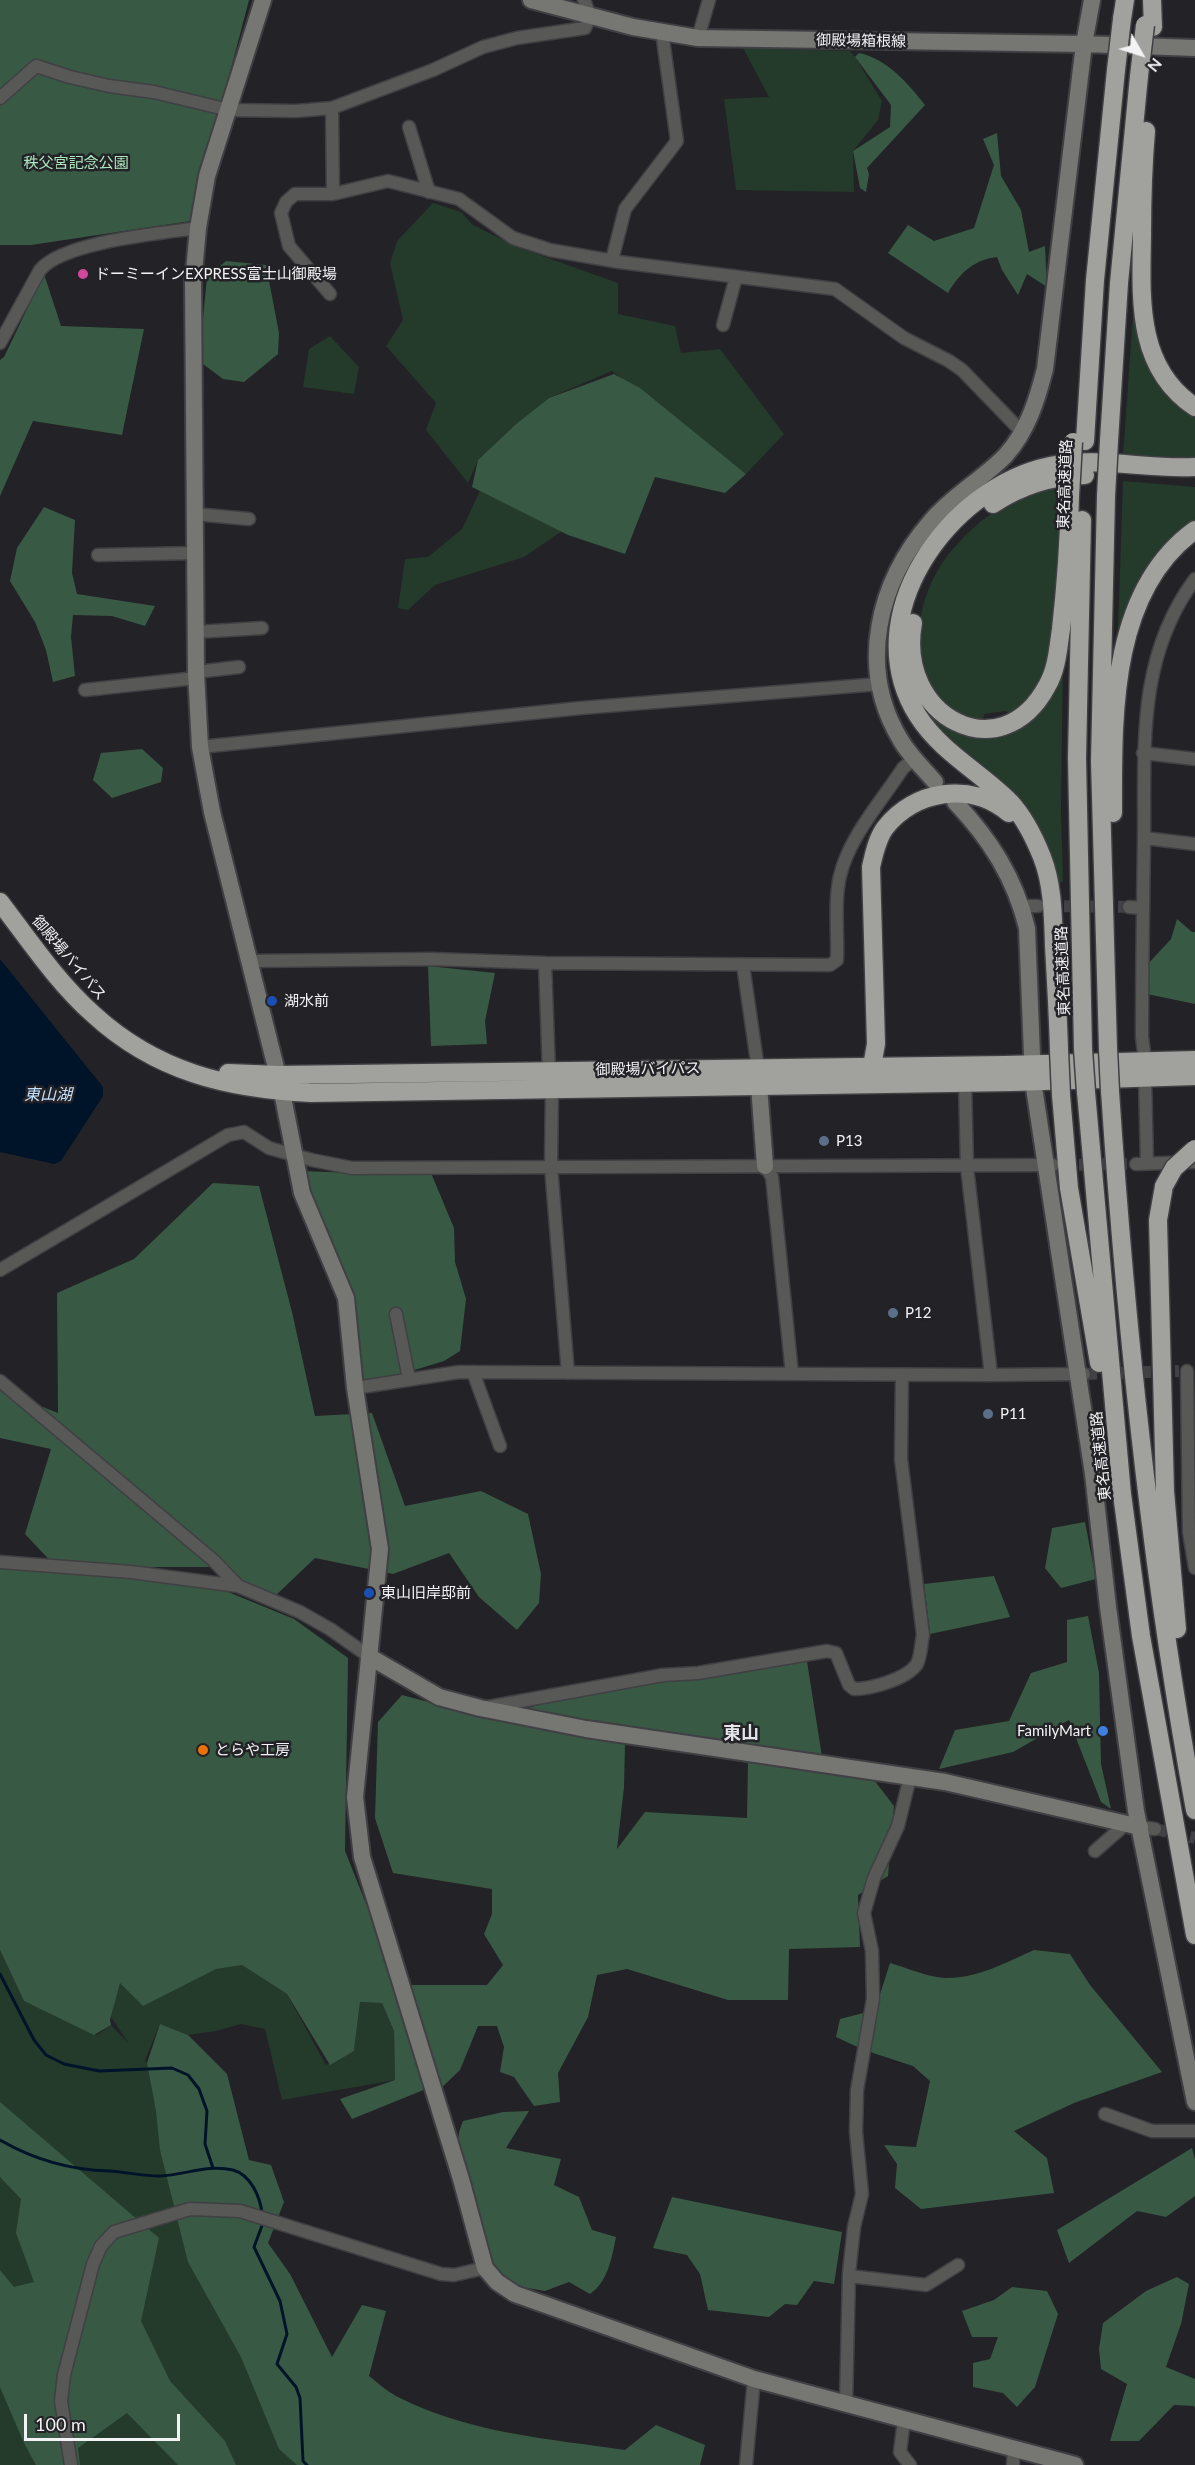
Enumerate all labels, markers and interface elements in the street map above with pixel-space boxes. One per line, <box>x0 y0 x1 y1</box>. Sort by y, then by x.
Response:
north arrow <box>1111 24 1171 84</box>
street label: 御殿場箱根線 <box>816 31 906 51</box>
text: N <box>1144 55 1167 76</box>
park label: 秩父宮記念公園 <box>24 154 128 172</box>
place label: ドーミーインEXPRESS富士山御殿場 <box>95 265 337 283</box>
marker: ドーミーインEXPRESS富士山御殿場 <box>76 267 90 281</box>
street label: 東名高速道路 <box>1054 439 1076 529</box>
street label: 御殿場バイパス <box>28 912 110 1004</box>
street label: 東名高速道路 <box>1052 926 1074 1016</box>
place label: 湖水前 <box>284 992 329 1010</box>
marker: 湖水前 <box>265 994 279 1008</box>
street label: 御殿場バイパス <box>595 1059 701 1079</box>
water label: 東山湖 <box>24 1085 72 1105</box>
place label: P13 <box>836 1132 862 1150</box>
marker: P13 <box>817 1134 831 1148</box>
place label: P12 <box>905 1304 931 1322</box>
marker: P12 <box>886 1306 900 1320</box>
place label: P11 <box>1000 1405 1026 1423</box>
marker: P11 <box>981 1407 995 1421</box>
street label: 東名高速道路 <box>1087 1410 1115 1502</box>
place label: 東山旧岸邸前 <box>381 1584 471 1602</box>
marker: 東山旧岸邸前 <box>362 1586 376 1600</box>
district label: 東山 <box>723 1722 759 1744</box>
place label: FamilyMart <box>1017 1722 1091 1740</box>
marker: FamilyMart <box>1096 1724 1110 1738</box>
place label: とらや工房 <box>215 1741 290 1759</box>
marker: とらや工房 <box>196 1743 210 1757</box>
scale bar <box>27 2402 183 2440</box>
text: 100 m <box>35 2413 86 2435</box>

